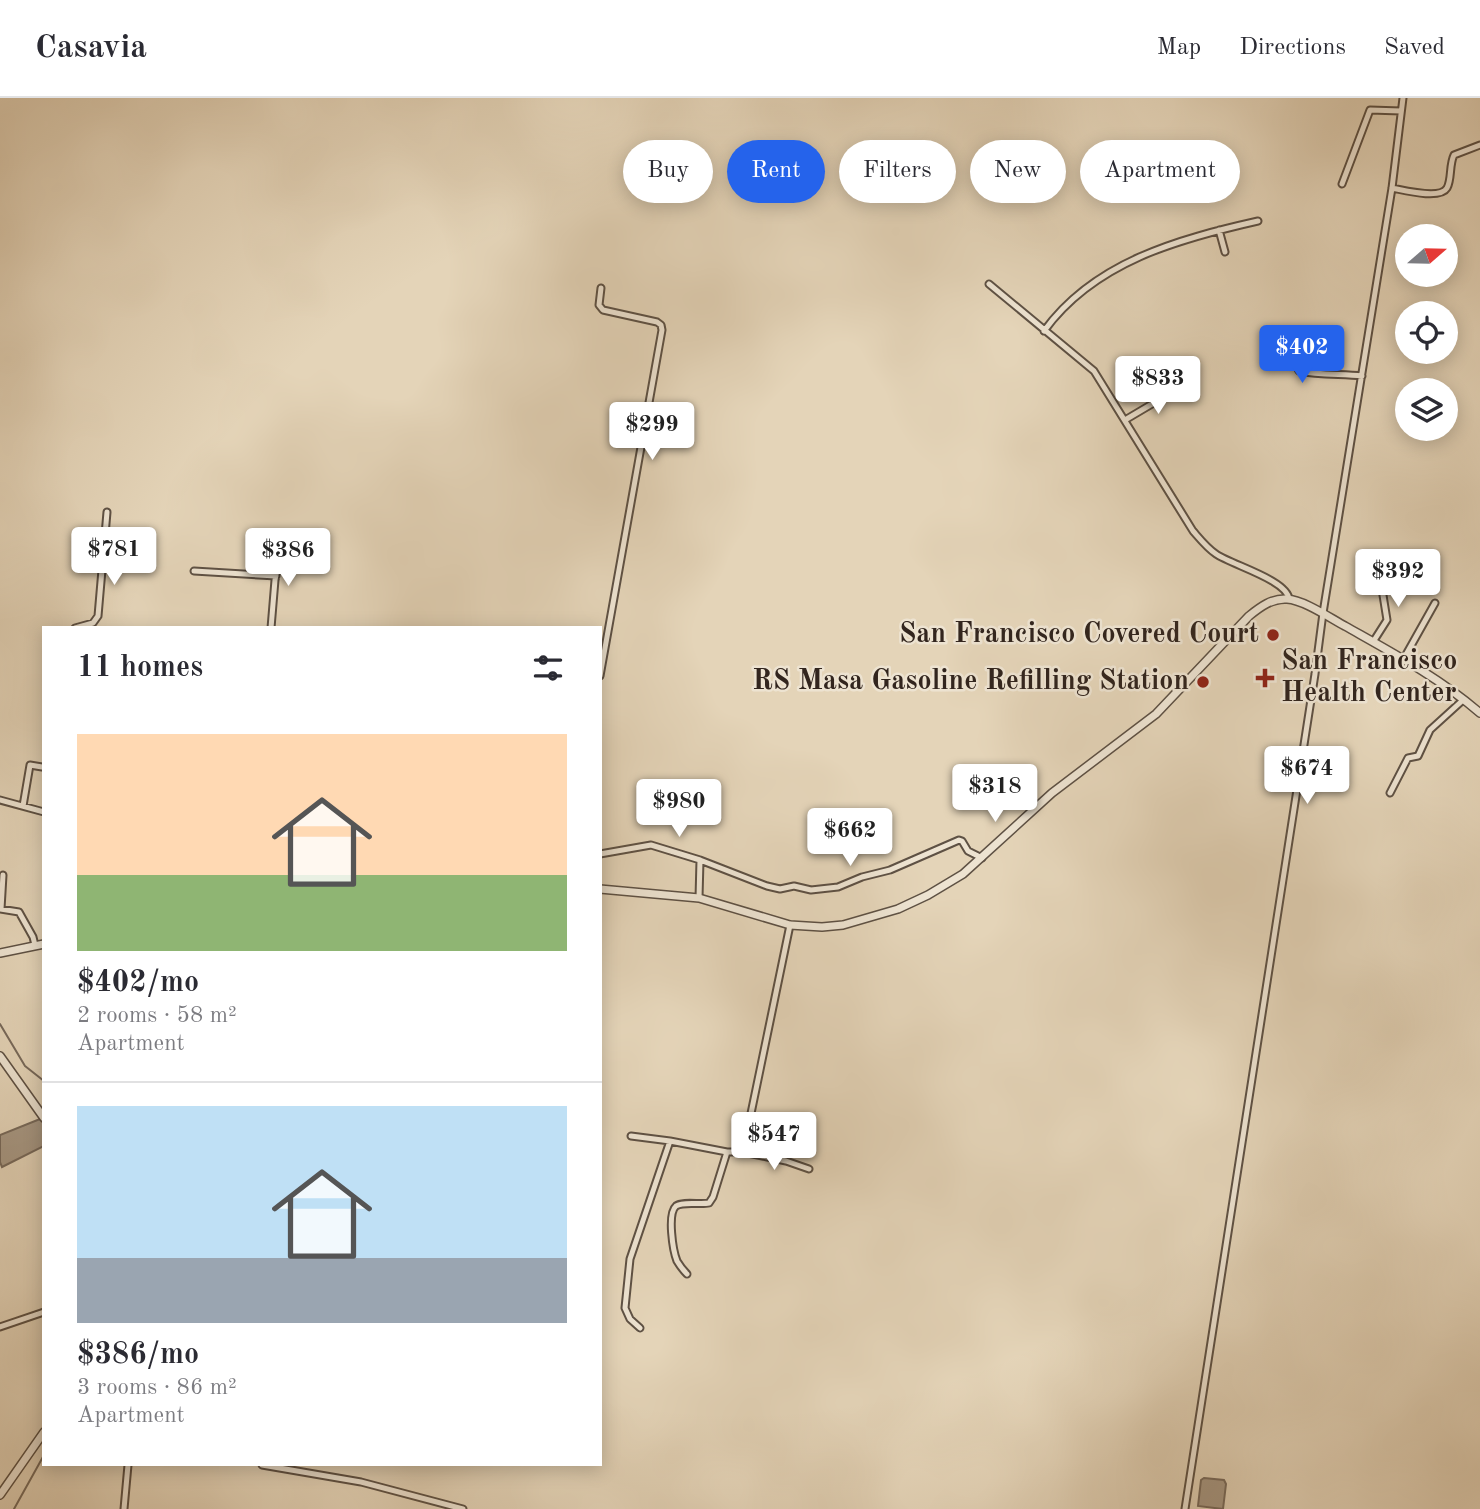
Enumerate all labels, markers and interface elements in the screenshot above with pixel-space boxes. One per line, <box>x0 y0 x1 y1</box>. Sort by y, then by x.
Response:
text: Casavia <box>35 32 147 65</box>
text: Map <box>1157 36 1201 60</box>
text: Directions <box>1239 36 1346 60</box>
text: Saved <box>1384 36 1445 60</box>
chip: Buy <box>623 140 713 203</box>
chip: Rent <box>727 140 825 203</box>
chip: Filters <box>839 140 956 203</box>
chip: New <box>970 140 1066 203</box>
chip: Apartment <box>1080 140 1240 203</box>
north arrow <box>1395 224 1458 287</box>
map controls <box>1395 224 1458 441</box>
button: locate <box>1395 301 1458 364</box>
pin: $402 <box>1261 326 1343 385</box>
text: $402 <box>1275 336 1329 359</box>
pin: $833 <box>1117 356 1199 416</box>
text: $833 <box>1131 367 1185 390</box>
button: layers <box>1395 378 1458 441</box>
pin: $299 <box>611 402 693 462</box>
text: $299 <box>625 413 679 436</box>
pin: $781 <box>73 528 155 587</box>
pin: $386 <box>247 528 329 588</box>
text: $781 <box>87 538 141 561</box>
text: $386 <box>261 539 315 562</box>
pin: $392 <box>1357 550 1439 609</box>
text: $392 <box>1371 560 1425 583</box>
place label: San Francisco Covered Court <box>899 621 1259 649</box>
marker: San Francisco Covered Court <box>1265 627 1281 643</box>
place label: San Francisco Health Center <box>1281 648 1457 708</box>
icon: filters <box>529 649 567 687</box>
text: 11 homes <box>77 653 203 683</box>
place label: RS Masa Gasoline Refilling Station <box>752 668 1189 696</box>
marker: San Francisco Health Center <box>1255 668 1275 688</box>
marker: RS Masa Gasoline Refilling Station <box>1195 674 1211 690</box>
pin: $674 <box>1266 746 1348 806</box>
text: $674 <box>1280 757 1334 780</box>
pin: $318 <box>954 764 1036 824</box>
text: $318 <box>968 775 1022 798</box>
icon: home <box>259 779 385 905</box>
pin: $980 <box>638 780 720 839</box>
text: $980 <box>652 790 706 813</box>
pin: $662 <box>809 808 891 868</box>
text: $662 <box>823 819 877 842</box>
text: $402/mo <box>77 968 199 998</box>
text: 2 rooms · 58 m² <box>77 1004 237 1027</box>
text: Apartment <box>77 1032 185 1055</box>
pin: $547 <box>733 1112 815 1172</box>
text: $547 <box>747 1123 801 1146</box>
icon: home <box>259 1151 385 1277</box>
text: $386/mo <box>77 1340 199 1370</box>
text: 3 rooms · 86 m² <box>77 1376 237 1399</box>
text: Apartment <box>77 1404 185 1427</box>

